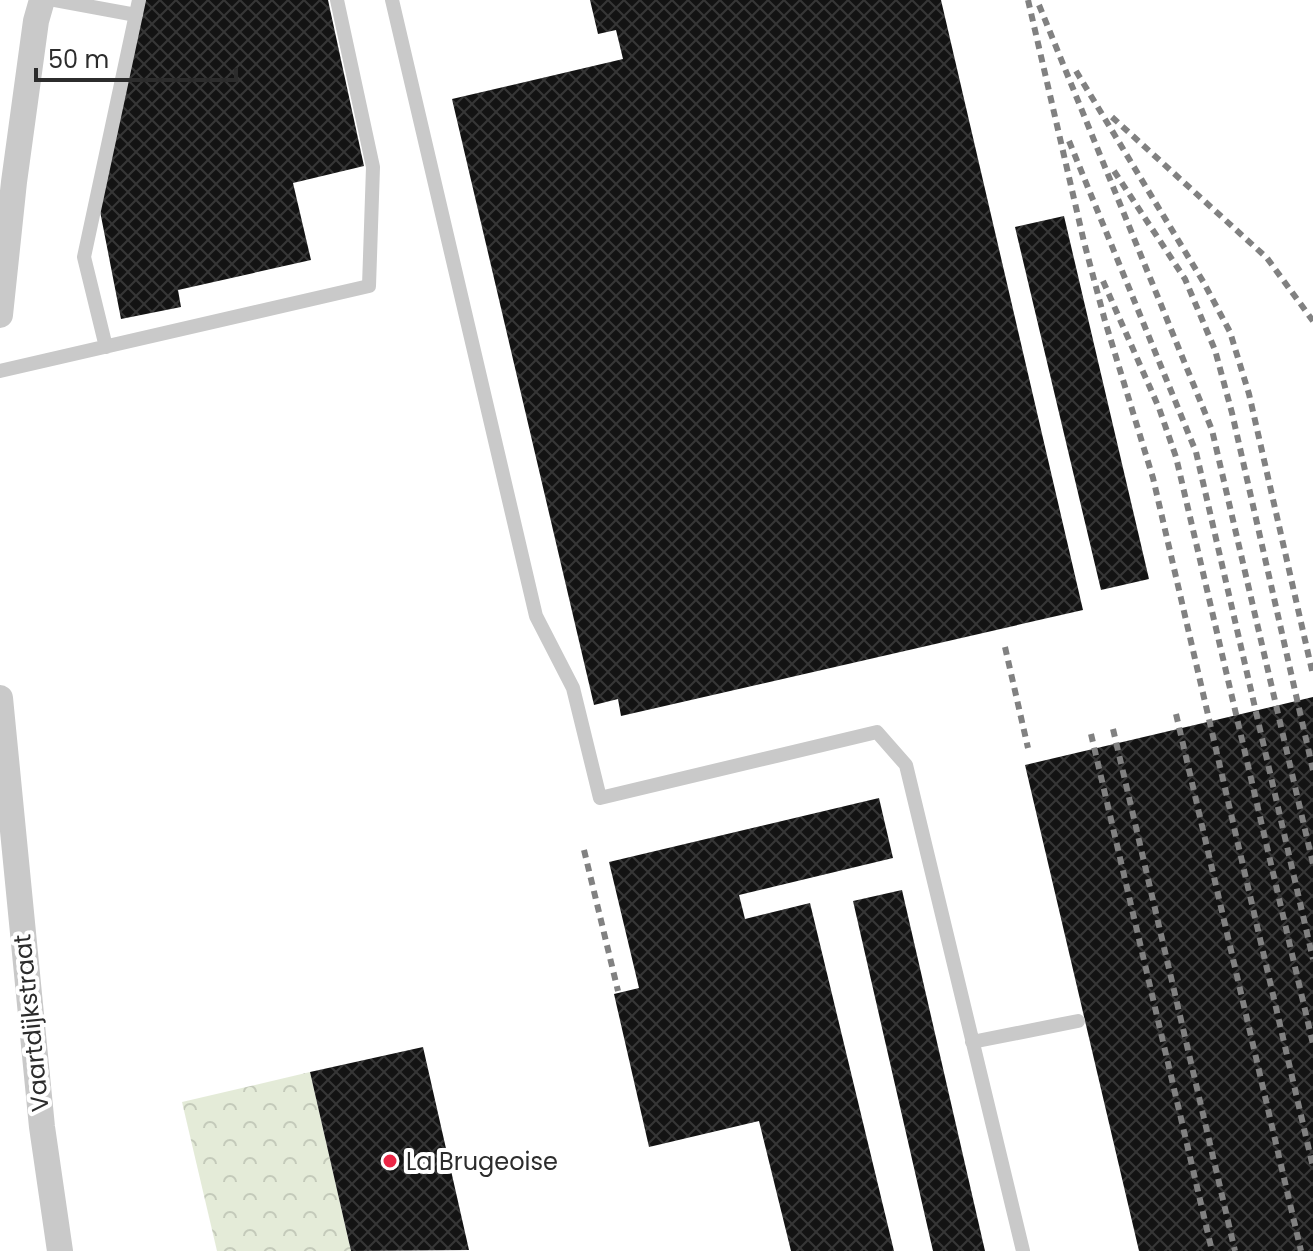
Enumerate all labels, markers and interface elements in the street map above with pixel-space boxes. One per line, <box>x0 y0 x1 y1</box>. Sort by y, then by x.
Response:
scale bar <box>36 32 236 82</box>
text: 50 m <box>48 43 109 76</box>
street label: Vaartdijkstraat <box>5 933 57 1113</box>
place label: La Brugeoise <box>406 1145 558 1178</box>
marker: La Brugeoise <box>381 1152 399 1170</box>

